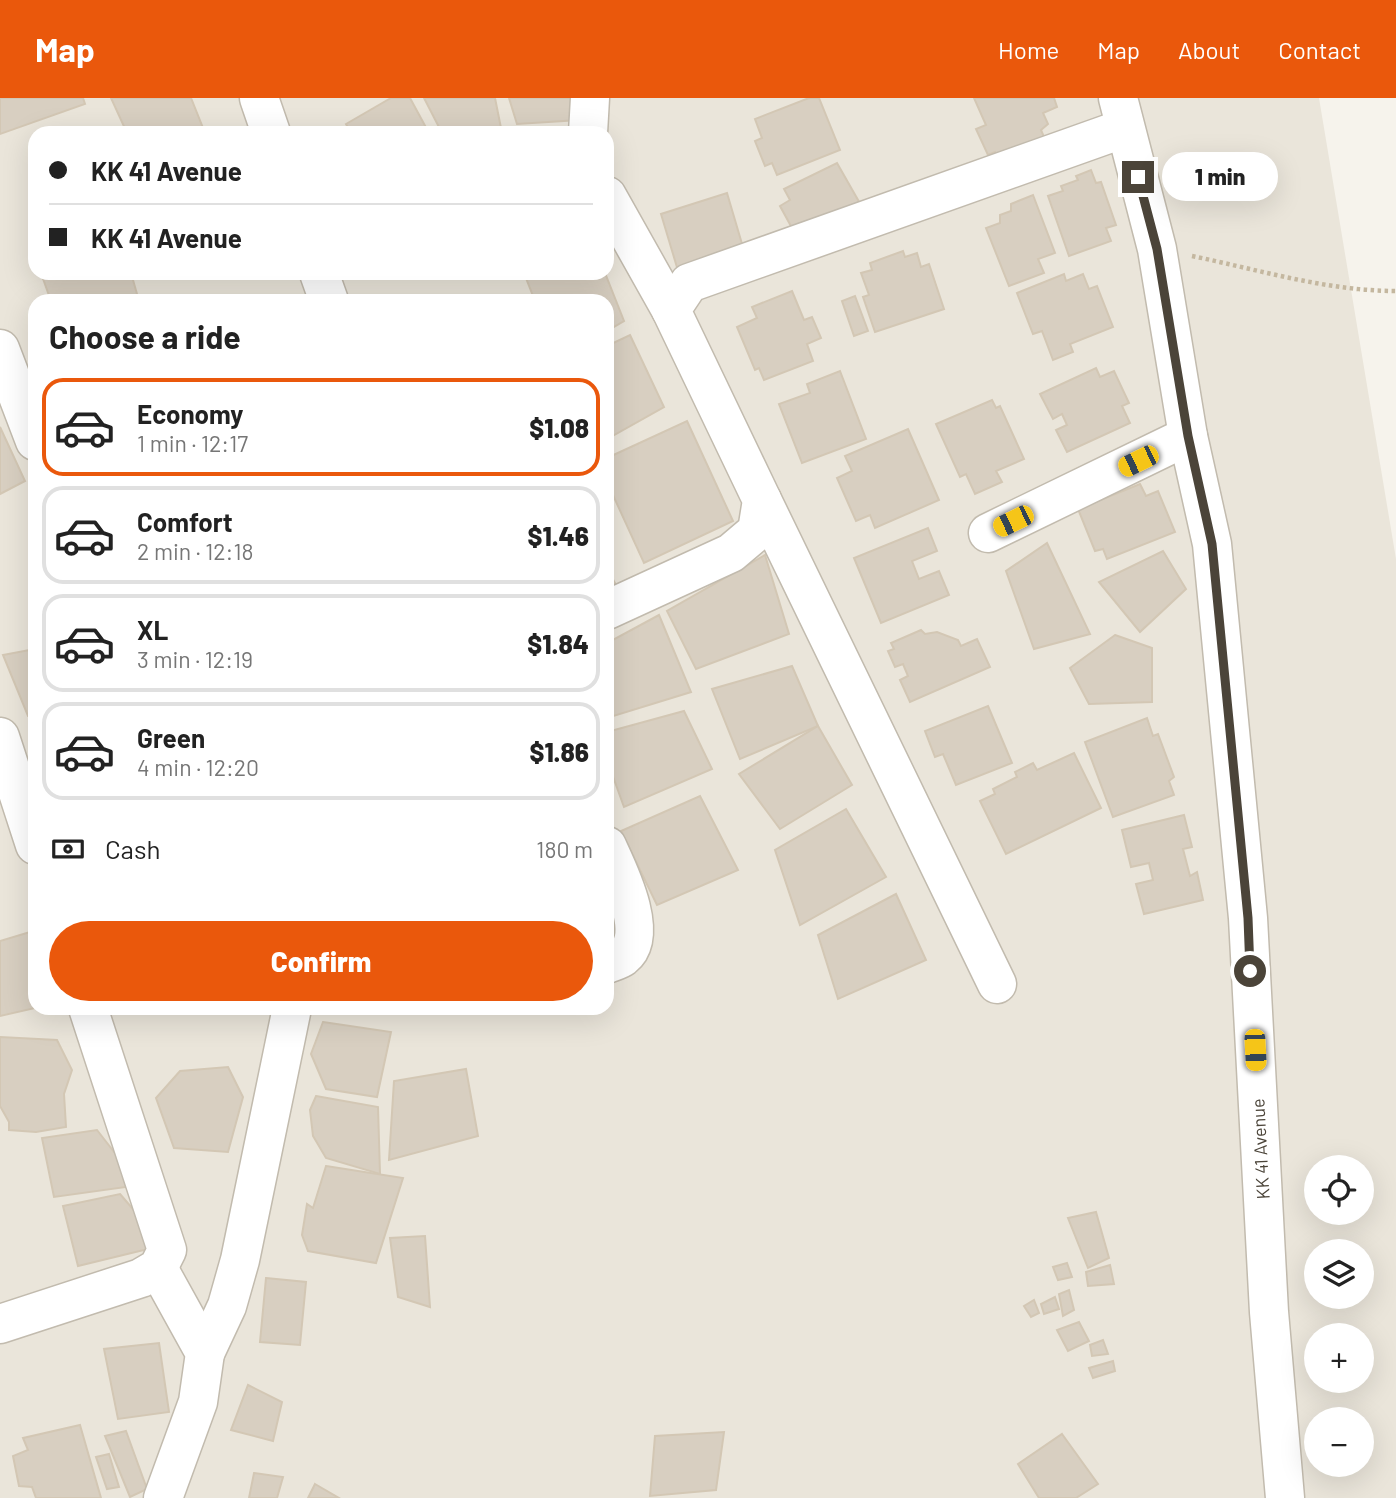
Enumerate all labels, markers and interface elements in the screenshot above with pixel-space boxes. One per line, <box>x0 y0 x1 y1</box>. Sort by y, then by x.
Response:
text: Map <box>35 29 95 69</box>
text: Home <box>998 35 1059 64</box>
text: Map <box>1097 35 1140 64</box>
text: About <box>1178 35 1240 64</box>
text: Contact <box>1278 35 1361 64</box>
callout: 1 min <box>1162 153 1278 202</box>
text: KK 41 Avenue <box>91 155 242 186</box>
route end <box>1122 161 1154 193</box>
text: 1 min <box>1195 162 1245 190</box>
text: KK 41 Avenue <box>91 222 242 253</box>
text: Choose a ride <box>49 317 241 355</box>
icon: car <box>53 396 116 459</box>
text: Economy <box>137 398 243 429</box>
text: $1.08 <box>529 412 589 443</box>
text: 1 min · 12:17 <box>137 429 248 457</box>
car <box>1115 442 1162 480</box>
car <box>990 502 1037 540</box>
icon: car <box>53 504 116 567</box>
text: Comfort <box>137 506 233 537</box>
text: $1.46 <box>527 520 589 551</box>
text: 2 min · 12:18 <box>137 537 253 565</box>
icon: car <box>53 612 116 675</box>
text: XL <box>137 614 168 645</box>
text: $1.84 <box>527 628 589 659</box>
text: 3 min · 12:19 <box>137 645 253 673</box>
icon: car <box>53 720 116 783</box>
text: Green <box>137 722 205 753</box>
text: $1.86 <box>529 736 589 767</box>
text: 4 min · 12:20 <box>137 753 259 781</box>
icon: cash <box>49 830 87 868</box>
text: Cash <box>105 833 160 864</box>
text: 180 m <box>536 835 593 863</box>
button: Confirm <box>49 921 593 1001</box>
route start <box>1234 955 1266 987</box>
car <box>1244 1028 1267 1072</box>
street label: KK 41 Avenue <box>1246 1098 1274 1200</box>
map controls <box>1304 1155 1374 1477</box>
button: locate <box>1304 1155 1374 1225</box>
button: layers <box>1304 1239 1374 1309</box>
button: + <box>1304 1323 1374 1393</box>
button: − <box>1304 1407 1374 1477</box>

